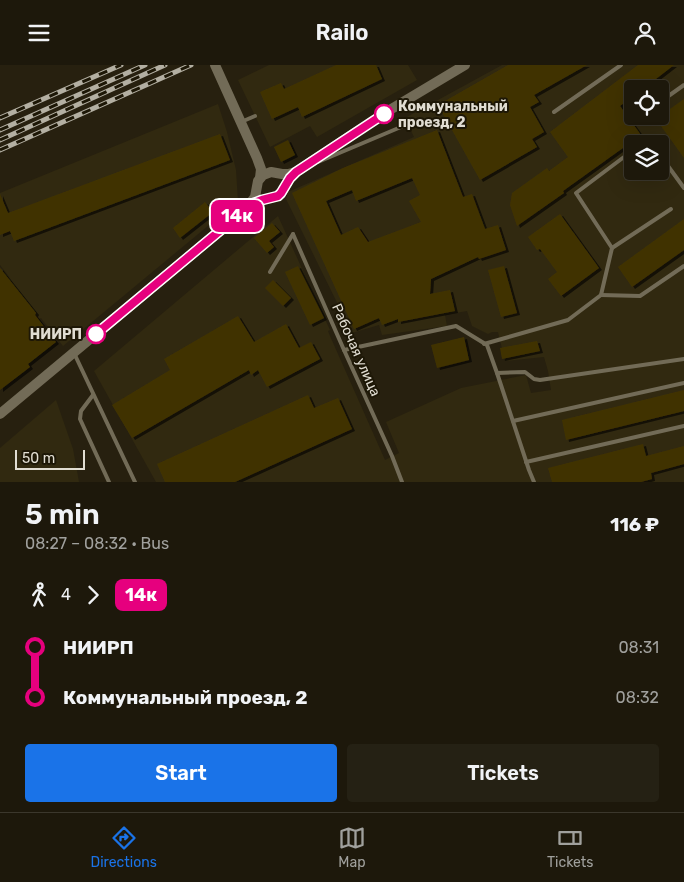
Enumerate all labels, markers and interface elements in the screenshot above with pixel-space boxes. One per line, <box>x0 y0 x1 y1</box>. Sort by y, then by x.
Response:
icon: menu <box>25 19 53 47</box>
text: Railo <box>315 19 369 46</box>
icon: person <box>631 19 659 47</box>
map controls <box>624 80 669 180</box>
button: locate <box>624 80 669 125</box>
place label: Коммунальный проезд, 2 <box>398 98 508 131</box>
marker: Коммунальный проезд, 2 <box>374 104 394 124</box>
button: layers <box>624 135 669 180</box>
line badge: 14к <box>208 200 266 232</box>
text: 14к <box>221 205 253 227</box>
street label: Рабочая улица <box>328 301 384 399</box>
marker: НИИРП <box>86 324 106 344</box>
place label: НИИРП <box>30 326 82 343</box>
scale bar <box>15 447 85 470</box>
text: 50 m <box>22 450 55 467</box>
text: 5 min <box>25 498 100 531</box>
text: 116 ₽ <box>610 513 659 536</box>
text: 08:27 – 08:32 · Bus <box>25 534 169 553</box>
icon: walk <box>25 581 53 609</box>
icon: forward <box>79 581 107 609</box>
text: 14к <box>125 584 157 606</box>
text: 4 <box>61 585 71 604</box>
text: НИИРП <box>63 636 134 659</box>
text: 08:31 <box>618 638 659 657</box>
text: Коммунальный проезд, 2 <box>63 686 308 709</box>
text: 08:32 <box>616 688 659 707</box>
button: Start <box>25 744 337 802</box>
button: Tickets <box>347 744 659 802</box>
tab: Directions <box>91 824 157 871</box>
tab: Map <box>338 824 366 871</box>
tab: Tickets <box>547 824 593 871</box>

